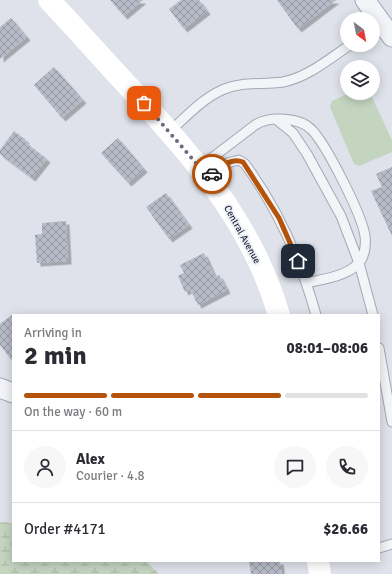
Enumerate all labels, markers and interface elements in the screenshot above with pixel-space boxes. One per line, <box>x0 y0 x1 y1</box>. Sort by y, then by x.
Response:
north arrow <box>340 12 380 52</box>
map controls <box>340 12 380 100</box>
button: layers <box>340 60 380 100</box>
pin <box>127 86 161 120</box>
icon: bag <box>133 92 155 114</box>
courier <box>192 154 232 194</box>
icon: car <box>201 163 223 185</box>
street label: Central Avenue <box>221 203 263 266</box>
pin <box>281 244 315 278</box>
icon: home <box>287 250 309 272</box>
text: Arriving in <box>24 325 82 341</box>
text: 08:01–08:06 <box>287 339 368 357</box>
text: 2 min <box>24 340 87 372</box>
text: On the way · 60 m <box>24 404 122 420</box>
button: person <box>24 446 66 488</box>
button: chat <box>274 446 316 488</box>
button: phone <box>326 446 368 488</box>
text: Alex <box>76 450 105 468</box>
text: Courier · 4.8 <box>76 468 145 484</box>
text: Order #4171 <box>24 520 106 538</box>
text: $26.66 <box>323 520 368 538</box>

